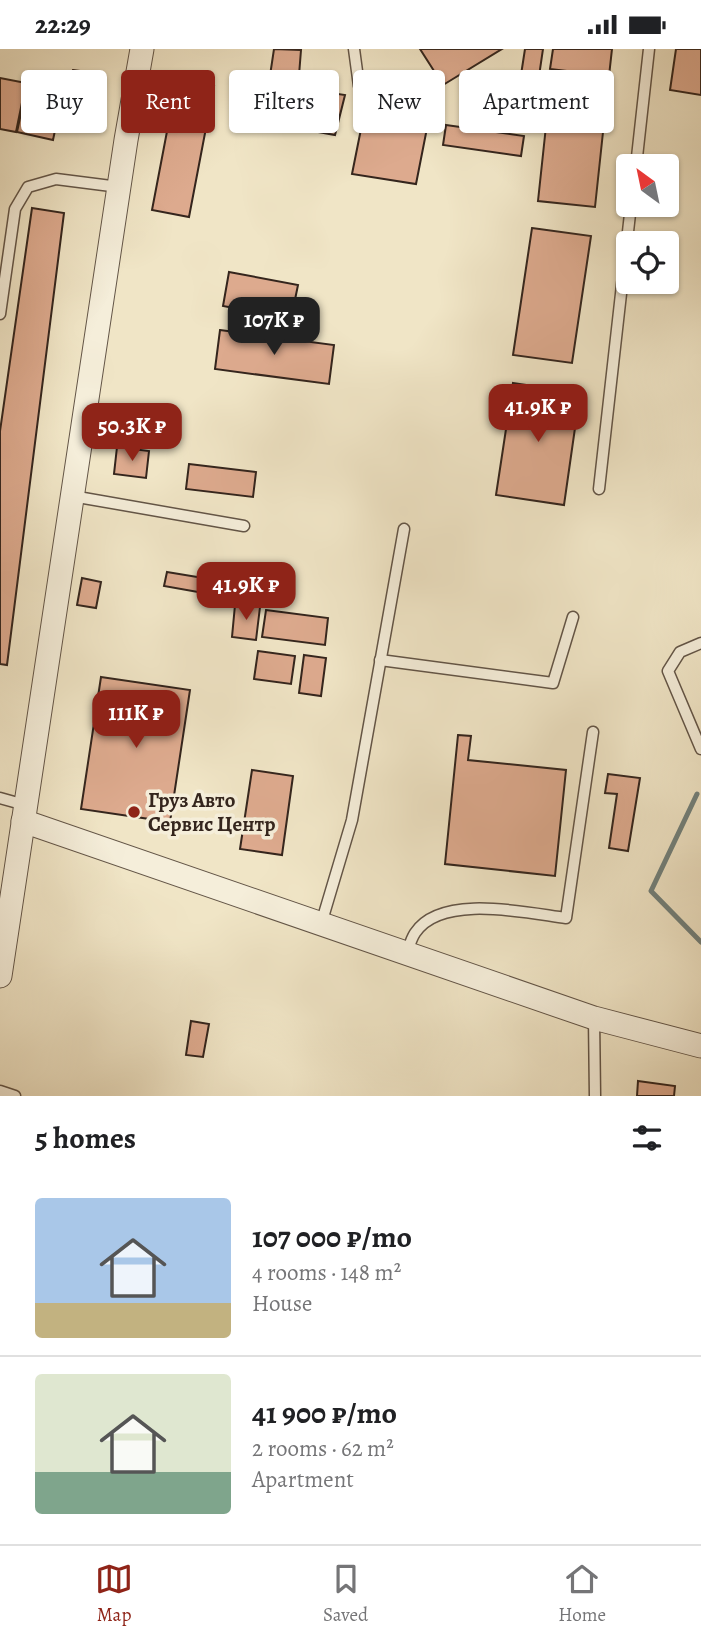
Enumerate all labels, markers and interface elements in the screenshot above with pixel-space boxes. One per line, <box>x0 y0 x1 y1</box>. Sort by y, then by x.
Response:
text: 22:29 <box>35 7 91 42</box>
chip: Buy <box>21 70 107 133</box>
chip: Rent <box>121 70 215 133</box>
chip: Filters <box>229 70 339 133</box>
chip: New <box>353 70 445 133</box>
chip: Apartment <box>459 70 614 133</box>
north arrow <box>616 154 679 217</box>
map controls <box>616 154 679 294</box>
button: locate <box>616 231 679 294</box>
pin: 107K ₽ <box>217 297 331 357</box>
text: 107K ₽ <box>244 304 304 335</box>
pin: 41.9K ₽ <box>473 385 603 444</box>
text: 41.9K ₽ <box>505 391 571 422</box>
pin: 50.3K ₽ <box>67 403 197 463</box>
text: 50.3K ₽ <box>98 410 166 441</box>
pin: 41.9K ₽ <box>181 563 311 622</box>
text: 41.9K ₽ <box>213 569 279 600</box>
pin: 111K ₽ <box>79 691 193 750</box>
text: 111K ₽ <box>108 697 164 728</box>
place label: Груз Авто Сервис Центр <box>148 786 275 838</box>
marker: Груз Авто Сервис Центр <box>126 804 142 820</box>
text: 5 homes <box>35 1118 136 1158</box>
icon: filters <box>628 1119 666 1157</box>
text: 107 000 ₽/mo <box>252 1217 412 1257</box>
icon: home <box>91 1226 175 1310</box>
text: 4 rooms · 148 m² <box>252 1257 401 1288</box>
text: House <box>252 1288 312 1319</box>
text: 41 900 ₽/mo <box>252 1393 397 1433</box>
icon: home <box>91 1402 175 1486</box>
text: 2 rooms · 62 m² <box>252 1433 394 1464</box>
text: Apartment <box>252 1464 354 1495</box>
tab: Map <box>95 1560 133 1628</box>
tab: Saved <box>323 1560 368 1628</box>
tab: Home <box>558 1560 606 1628</box>

